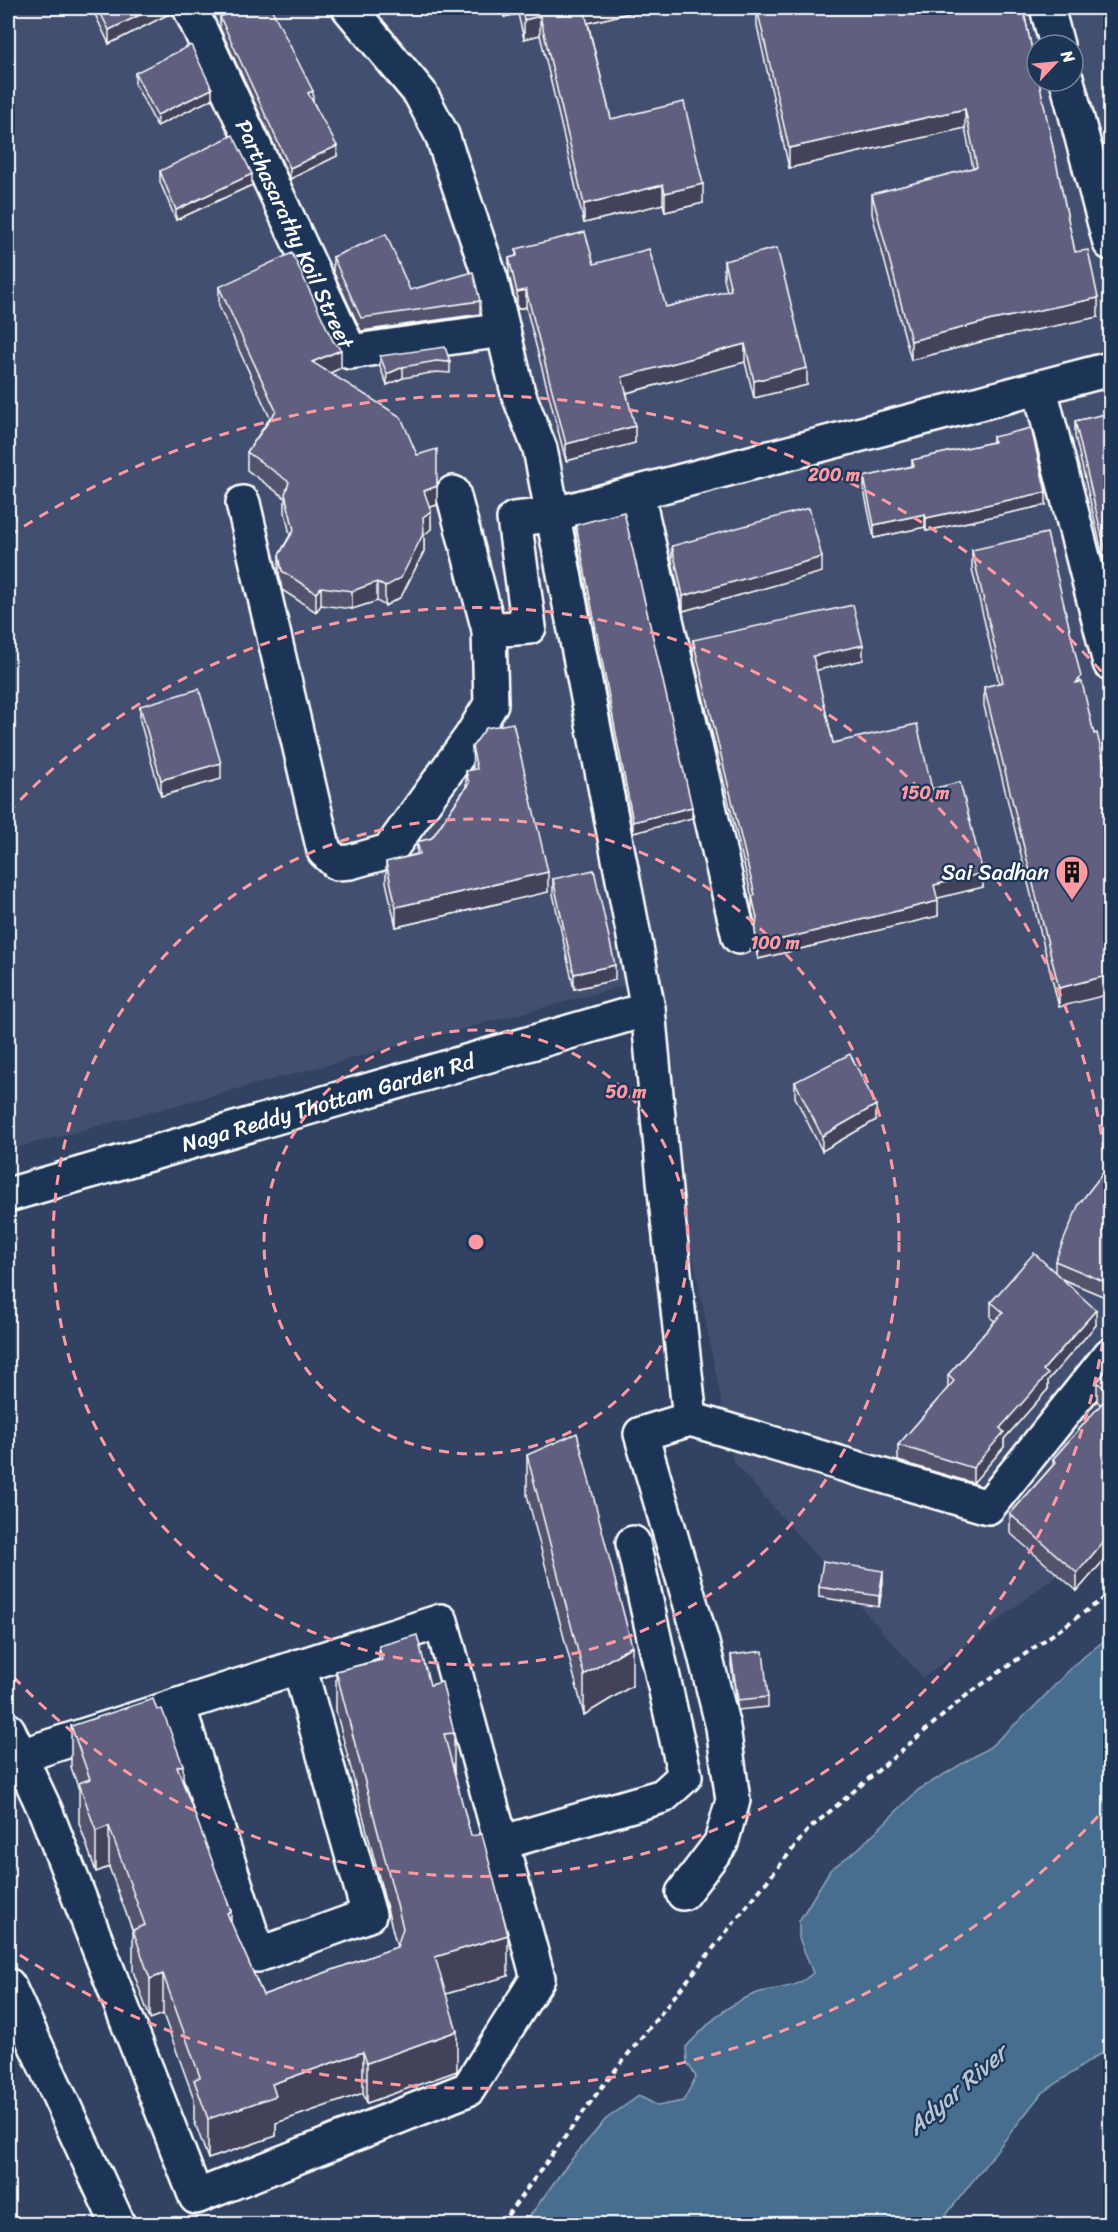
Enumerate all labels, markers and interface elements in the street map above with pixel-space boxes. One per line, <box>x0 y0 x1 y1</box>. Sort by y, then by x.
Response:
north arrow <box>1025 33 1085 93</box>
text: N <box>1052 44 1084 69</box>
street label: Parthasarathy Koil Street <box>225 112 366 356</box>
text: 200 m <box>807 459 860 491</box>
text: 150 m <box>901 777 949 809</box>
place label: Sai Sadhan <box>941 853 1049 892</box>
building icon: Sai Sadhan <box>1054 854 1090 901</box>
text: 100 m <box>751 927 800 959</box>
street label: Naga Reddy Thottam Garden Rd <box>177 1041 480 1163</box>
text: 50 m <box>606 1076 647 1108</box>
centre of rings <box>466 1232 486 1252</box>
water label: Adyar River <box>896 2031 1020 2147</box>

